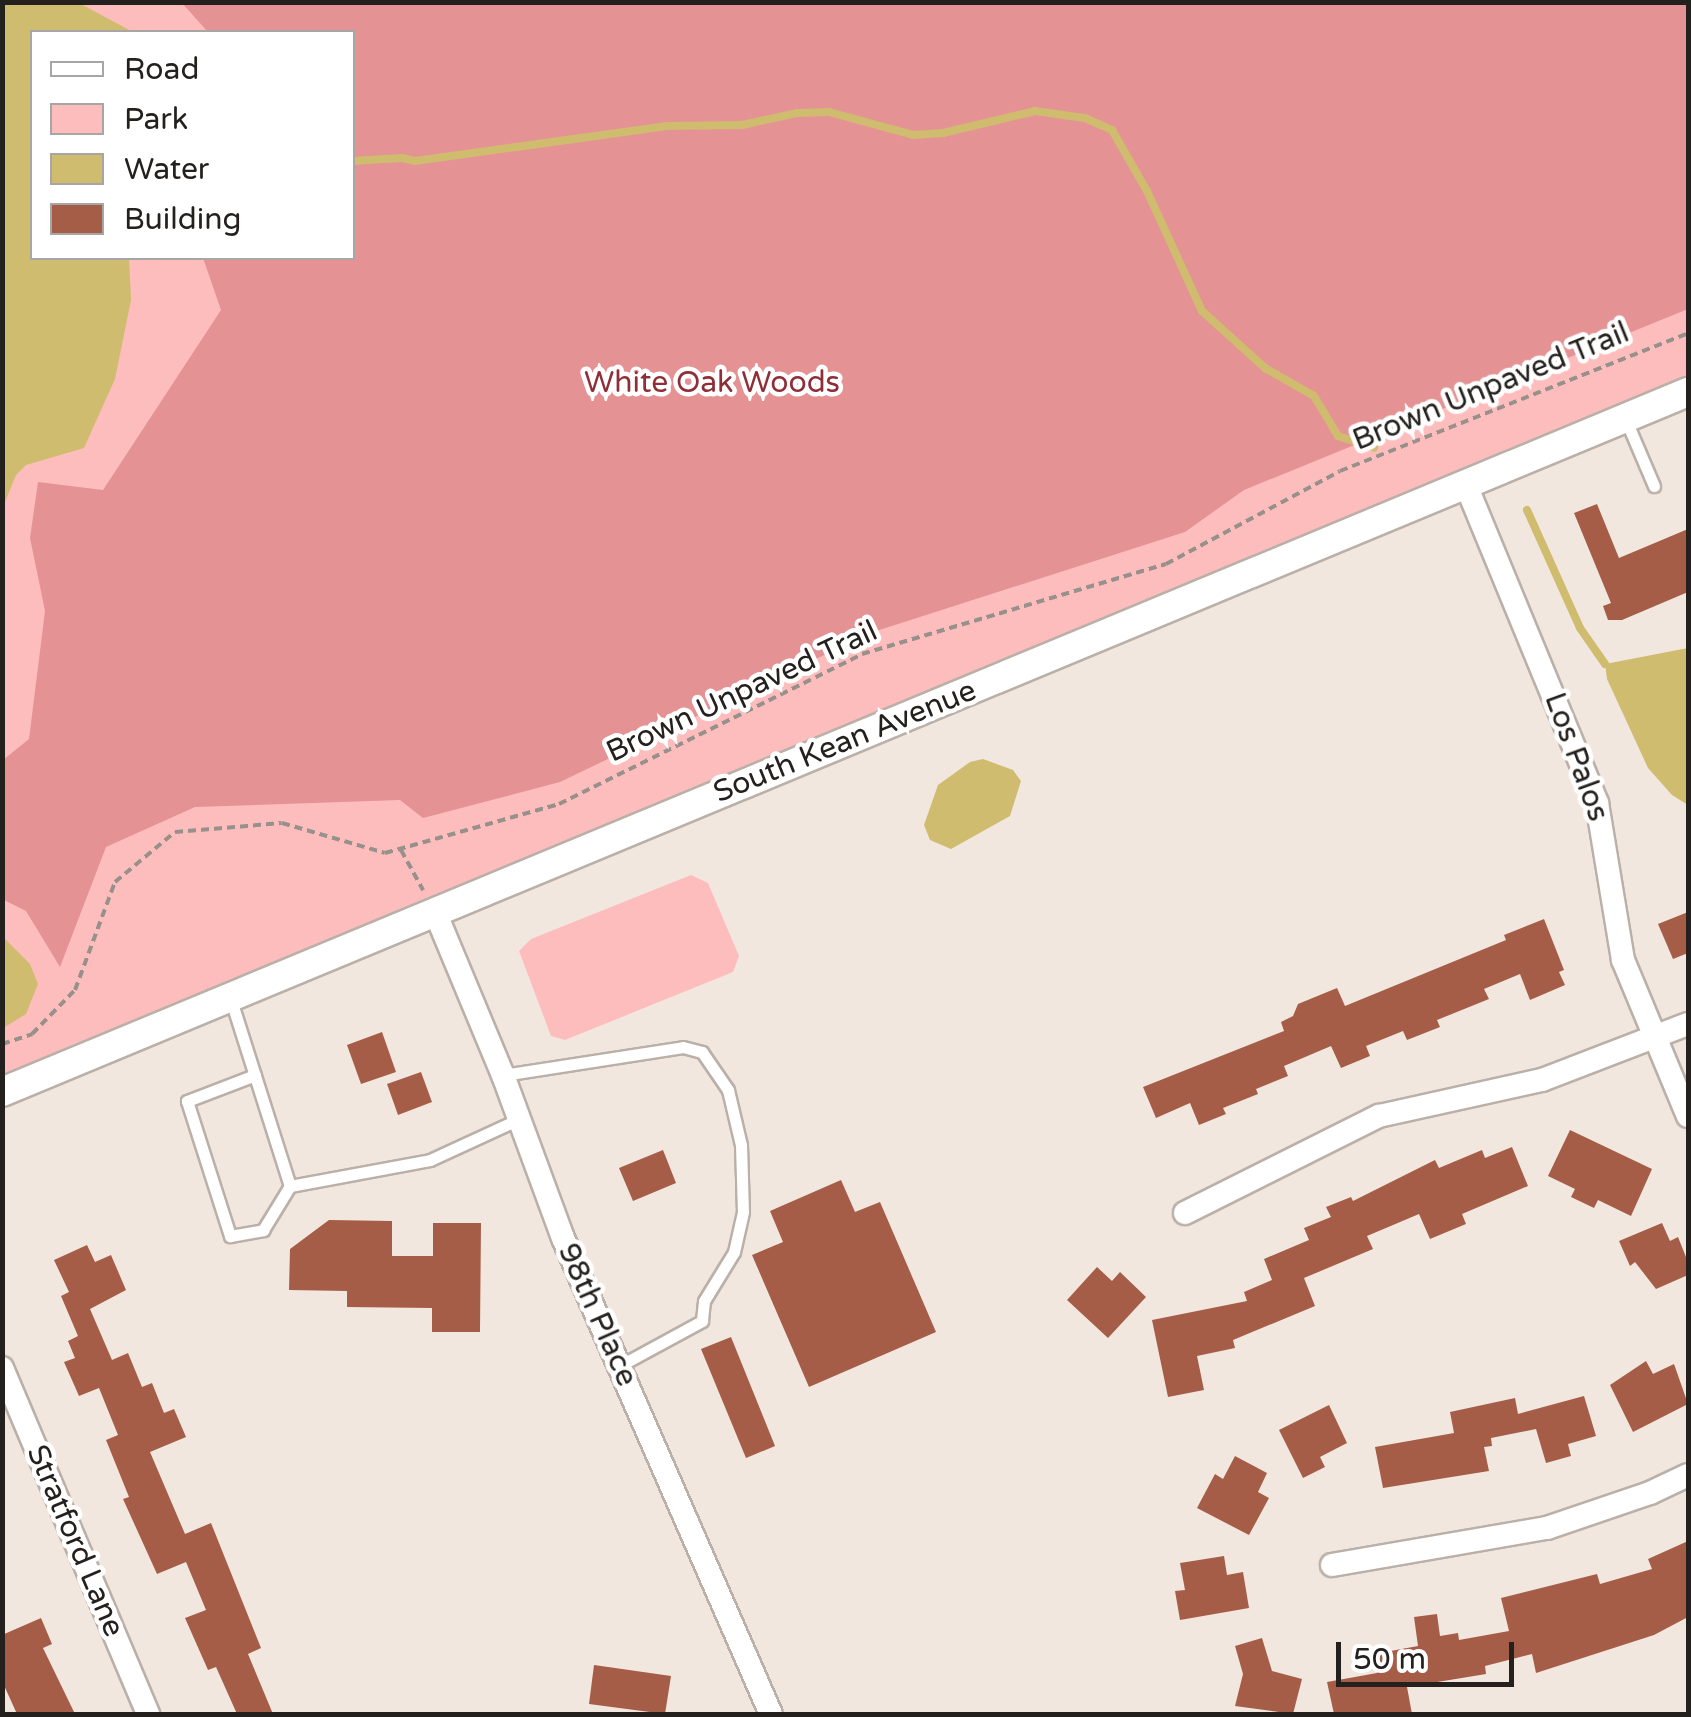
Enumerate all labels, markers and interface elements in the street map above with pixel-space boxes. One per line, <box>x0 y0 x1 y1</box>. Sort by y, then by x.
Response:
legend <box>30 30 355 260</box>
text: Road <box>124 51 199 88</box>
text: Park <box>124 101 188 138</box>
text: Water <box>124 151 209 188</box>
text: Building <box>124 201 241 238</box>
street label: Brown Unpaved Trail <box>1348 315 1634 459</box>
park label: White Oak Woods <box>584 365 840 401</box>
street label: Brown Unpaved Trail <box>601 613 883 771</box>
street label: South Kean Avenue <box>708 673 982 811</box>
street label: Los Palos <box>1536 688 1616 826</box>
street label: 98th Place <box>550 1238 644 1392</box>
street label: Stratford Lane <box>18 1440 132 1642</box>
scale bar <box>1341 1622 1518 1684</box>
text: 50 m <box>1353 1641 1426 1678</box>

